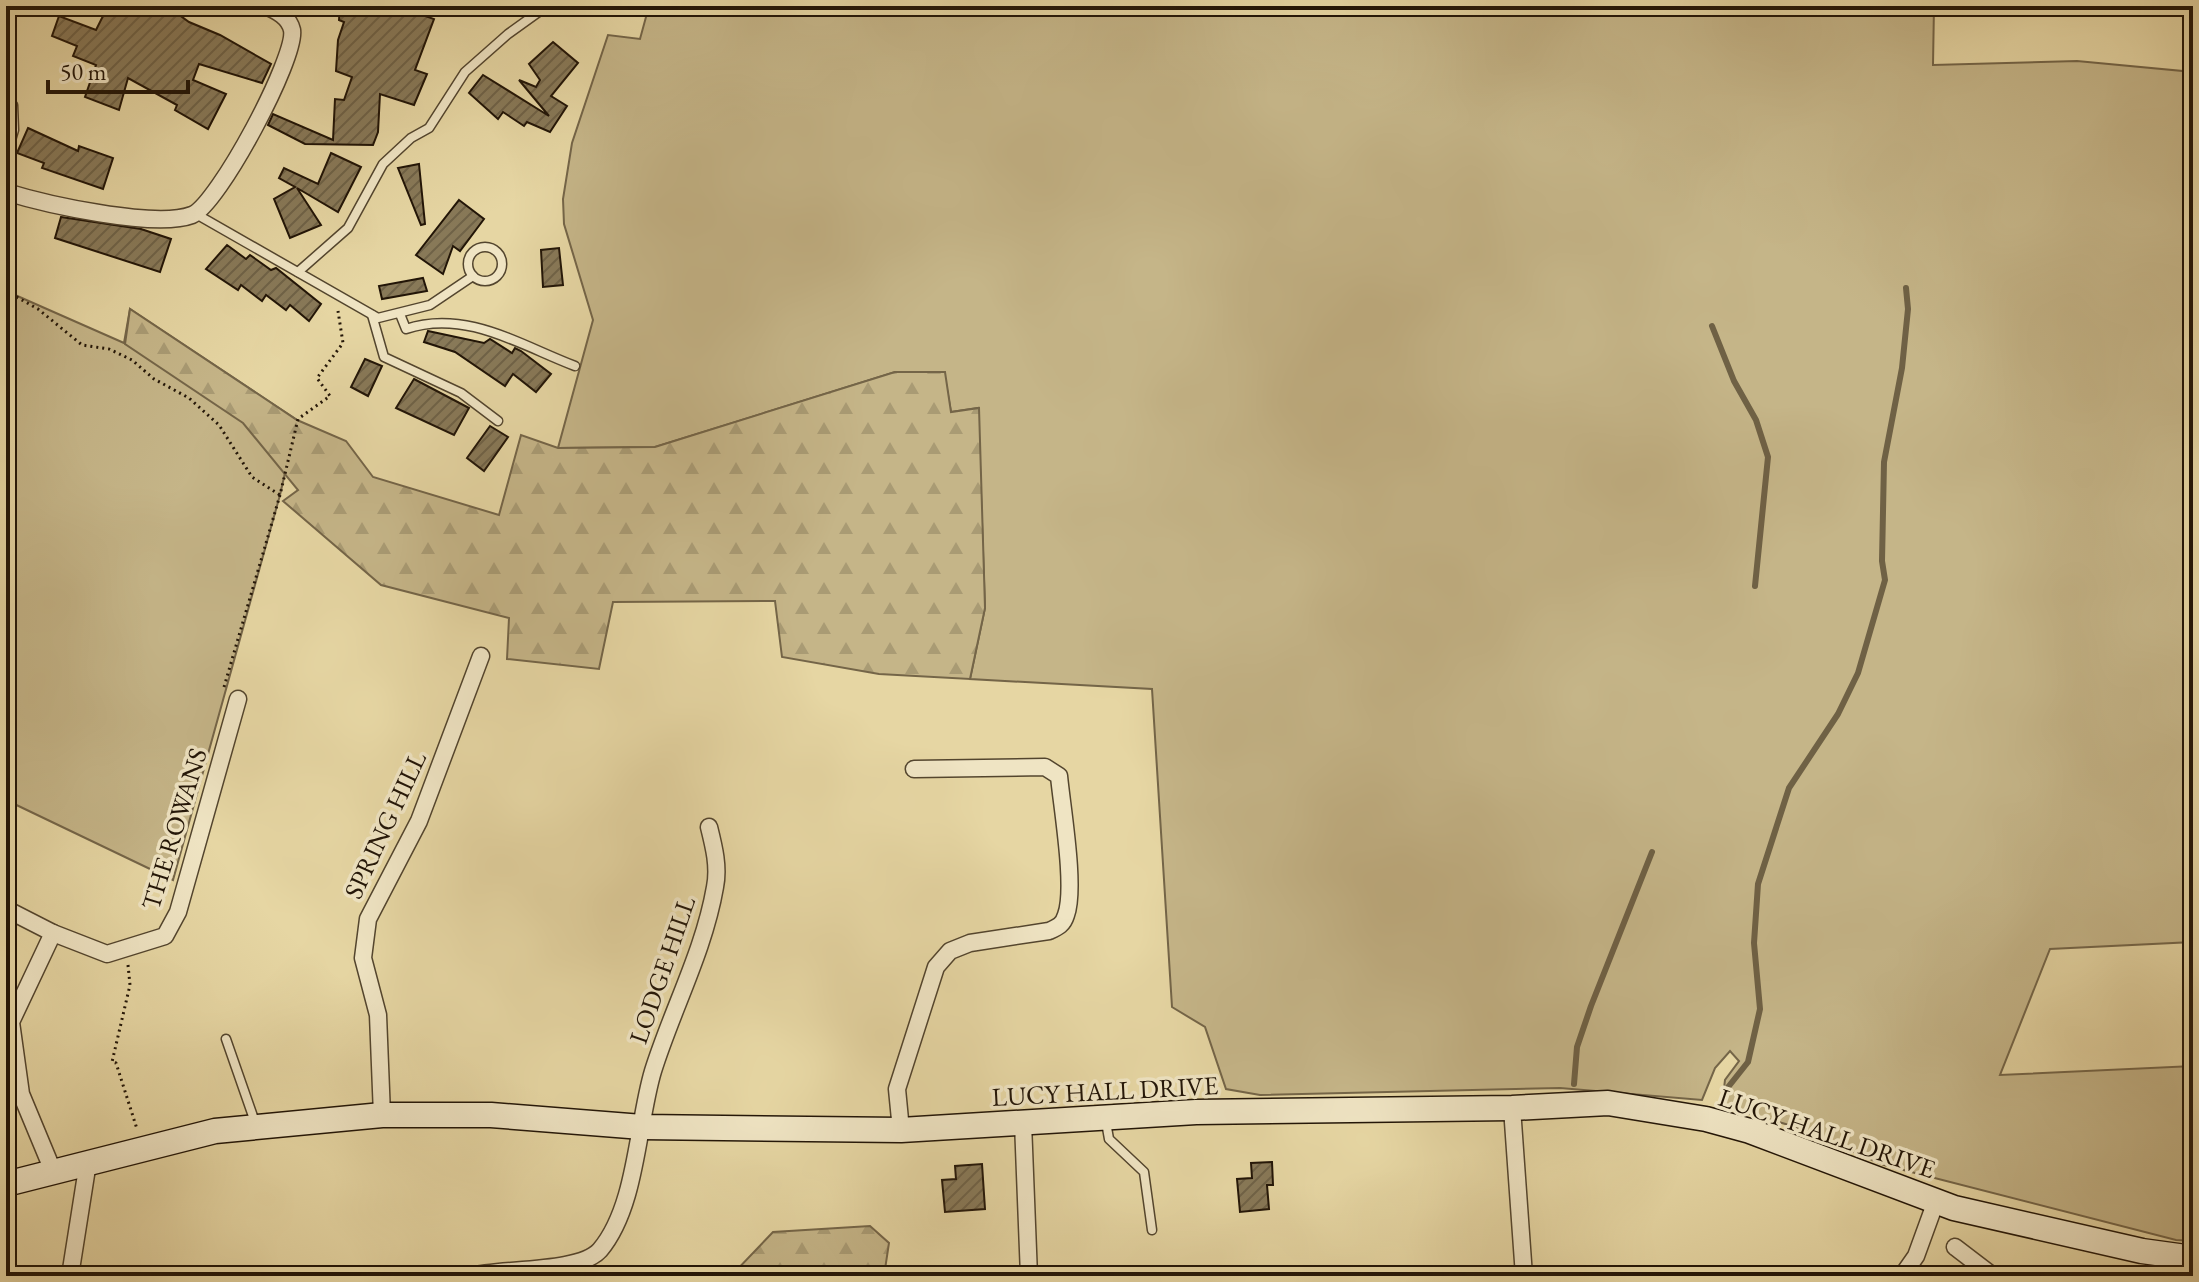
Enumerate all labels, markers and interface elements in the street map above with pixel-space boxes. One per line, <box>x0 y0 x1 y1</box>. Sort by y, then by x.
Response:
scale bar <box>48 44 188 94</box>
text: 50 m <box>60 56 107 87</box>
street label: THE ROWANS <box>133 744 215 914</box>
street label: SPRING HILL <box>336 746 434 904</box>
street label: LODGE HILL <box>621 892 703 1048</box>
street label: LUCY HALL DRIVE <box>991 1068 1219 1114</box>
street label: LUCY HALL DRIVE <box>1714 1080 1940 1186</box>

